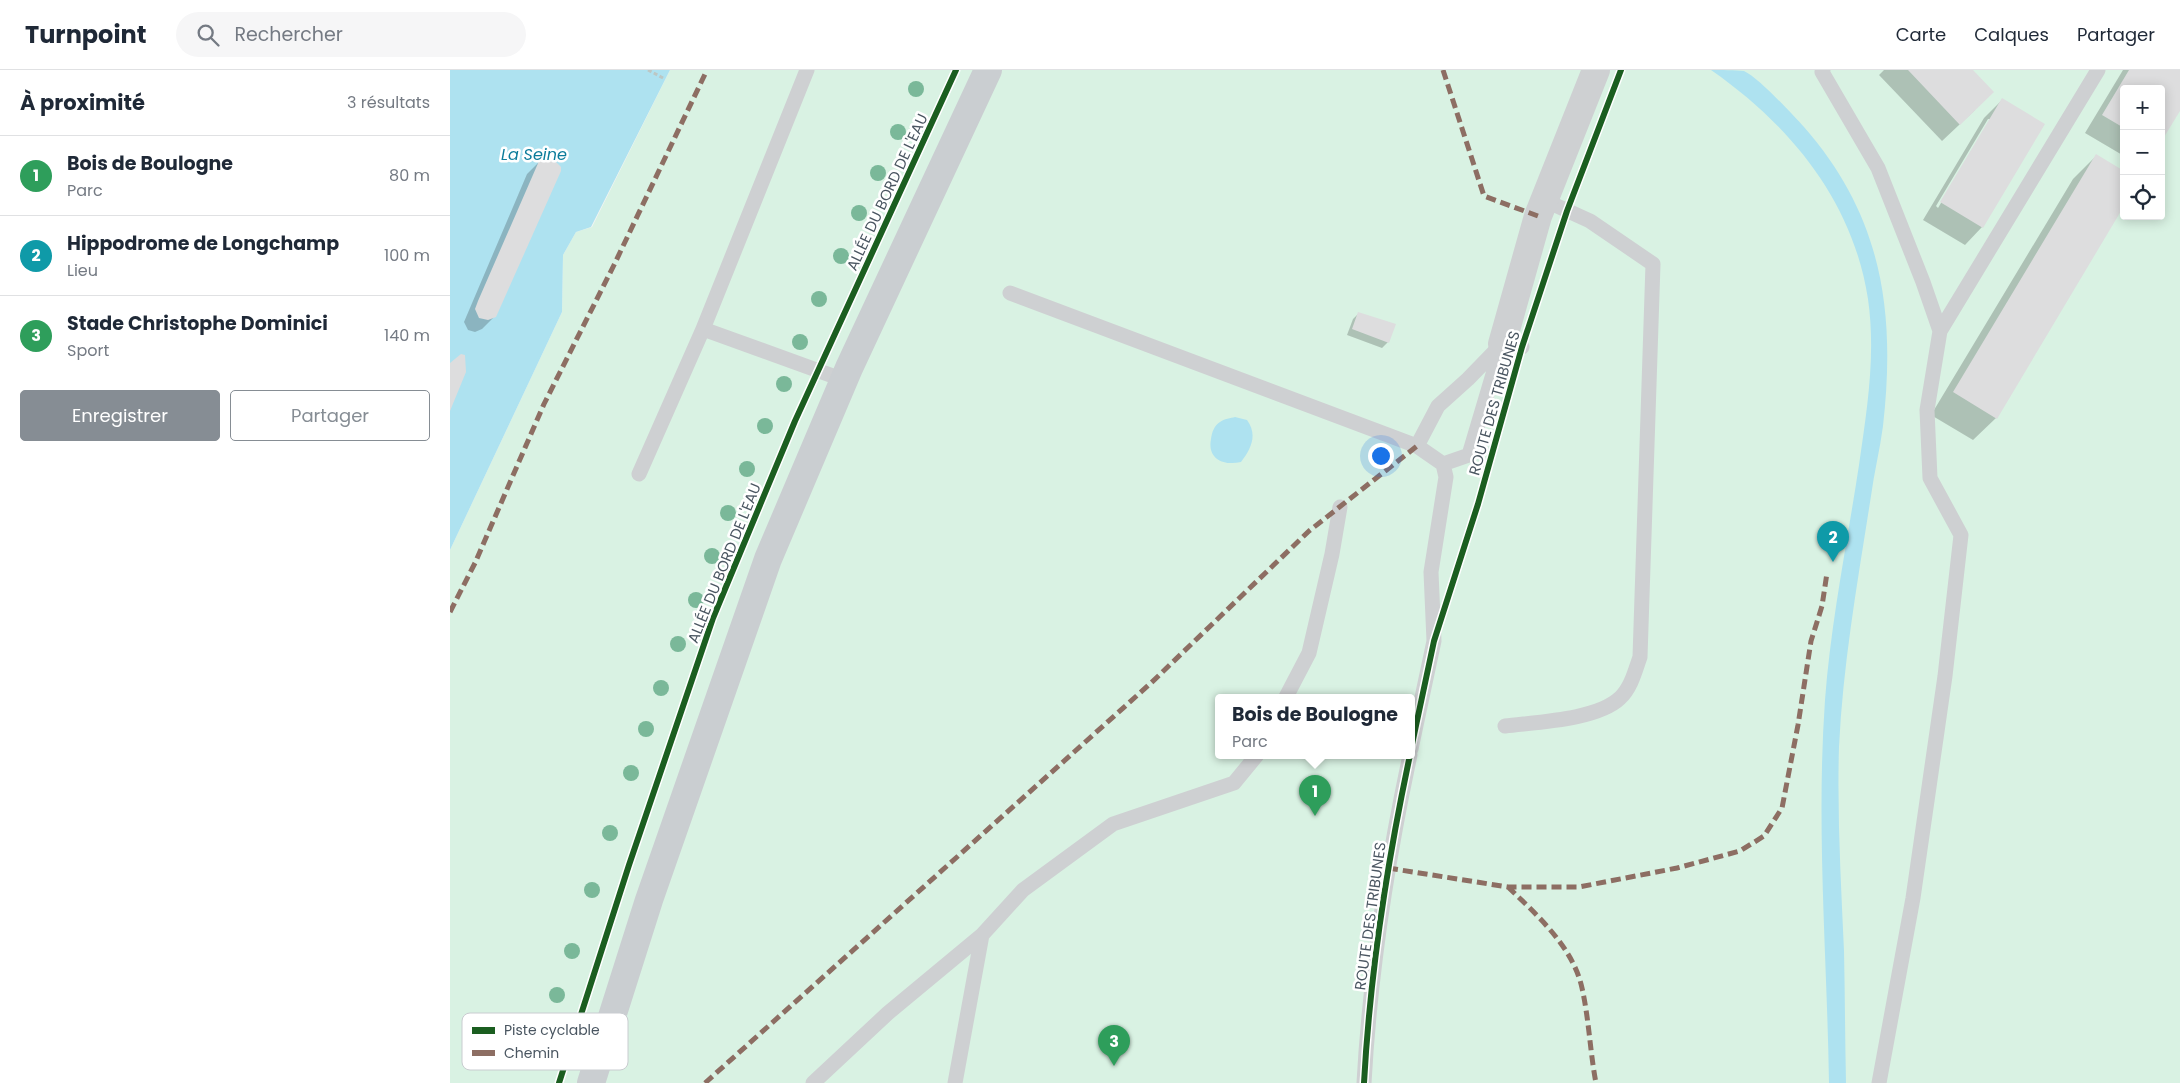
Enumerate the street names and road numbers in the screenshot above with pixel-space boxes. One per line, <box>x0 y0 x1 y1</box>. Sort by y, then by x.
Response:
street label: ALLÉE DU BORD DE L'EAU <box>841 110 933 274</box>
street label: ROUTE DES TRIBUNES <box>1463 328 1525 478</box>
street label: ALLÉE DU BORD DE L'EAU <box>682 480 766 646</box>
street label: ROUTE DES TRIBUNES <box>1349 841 1391 991</box>

